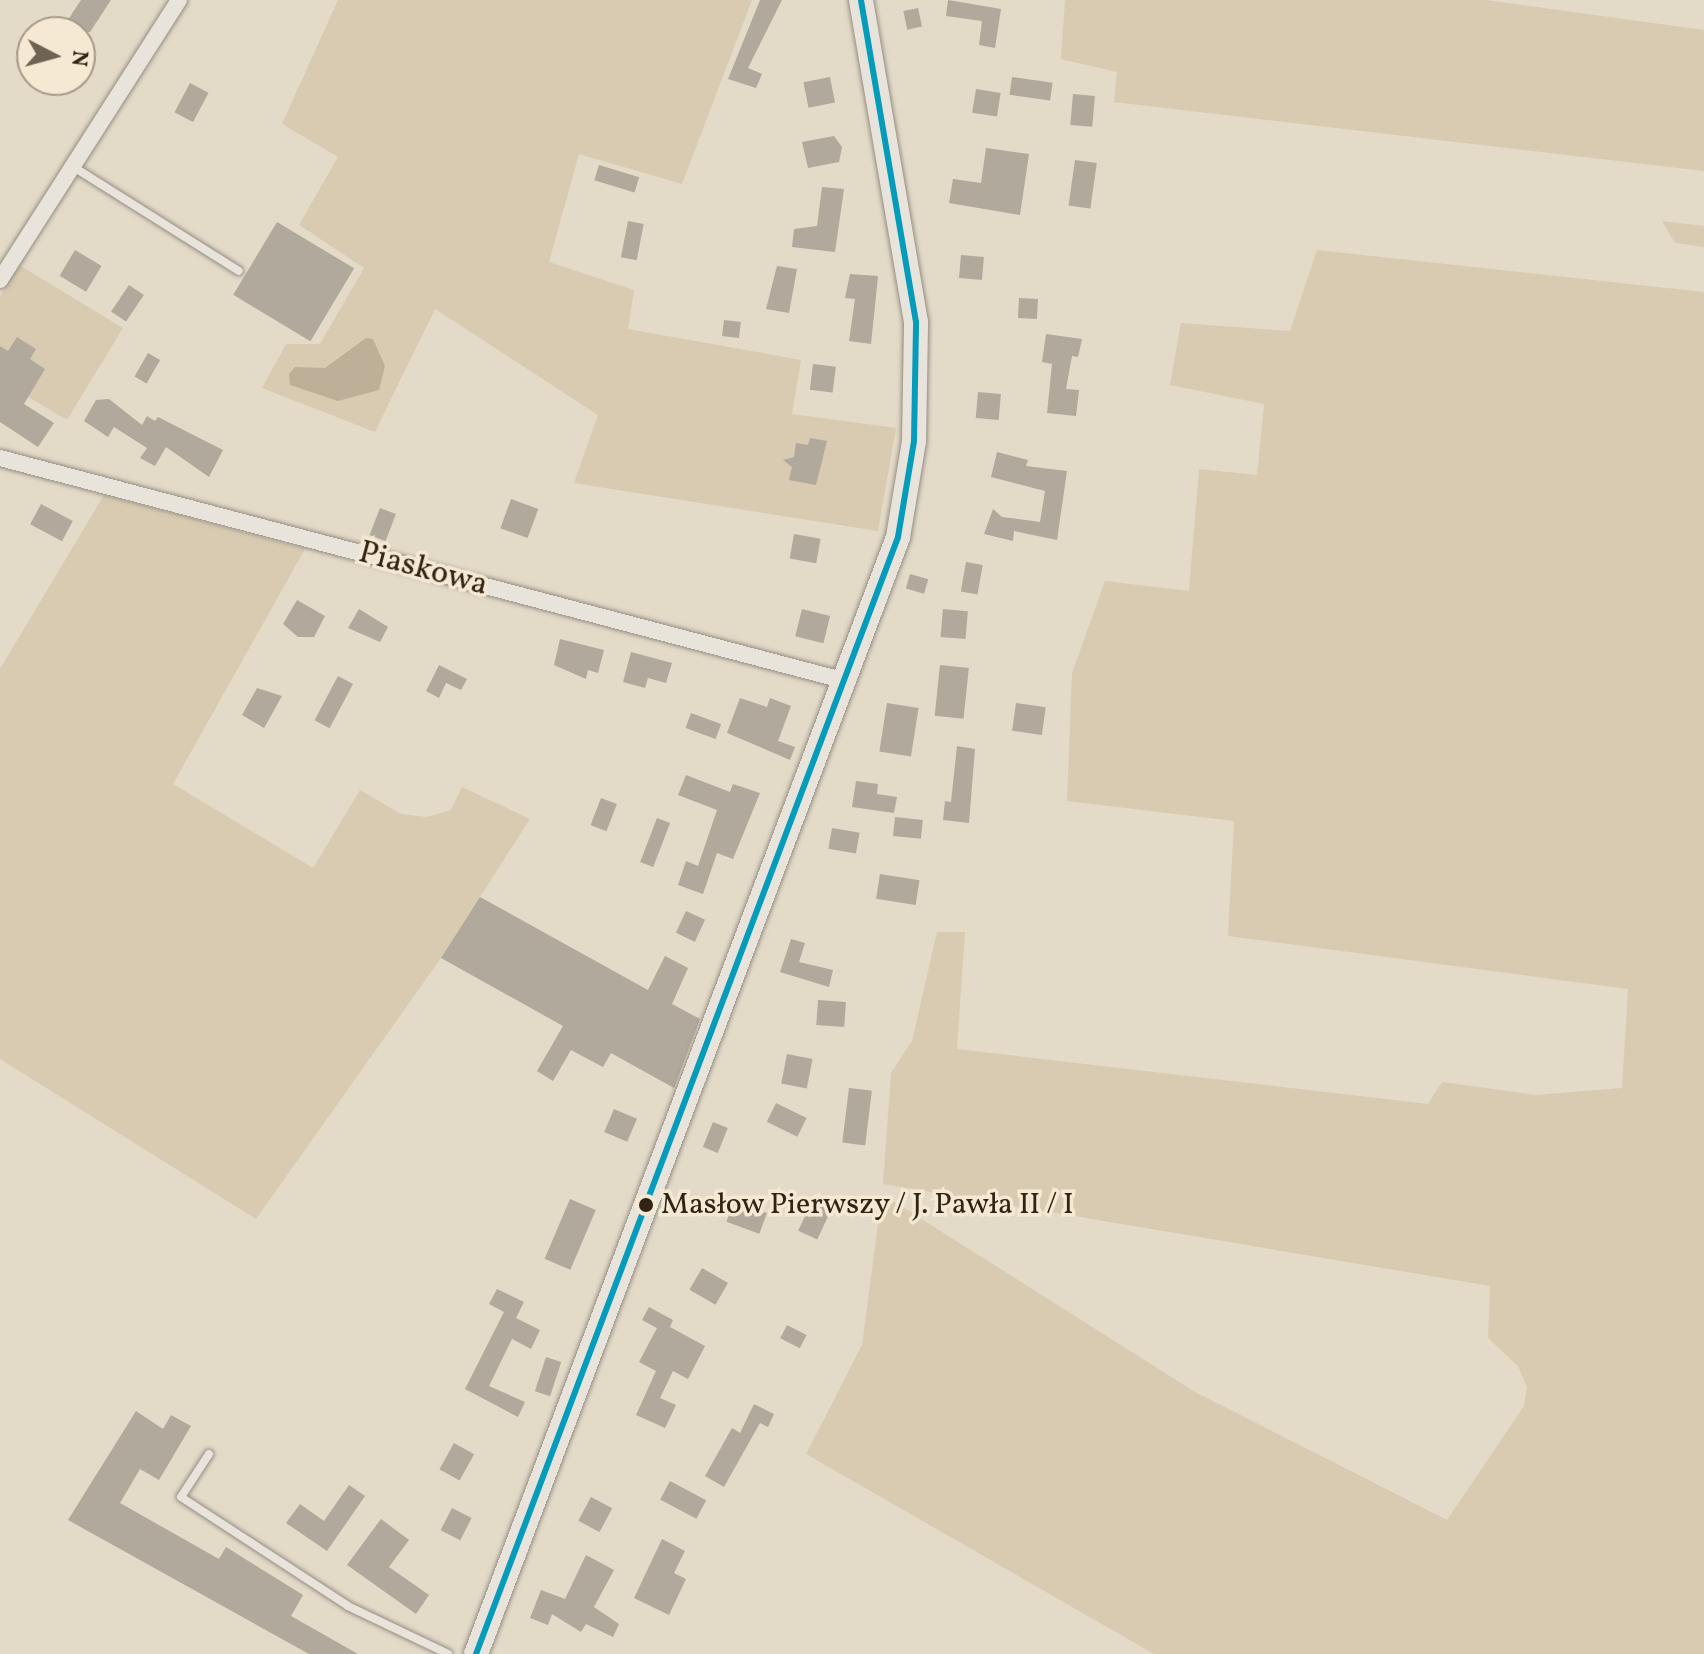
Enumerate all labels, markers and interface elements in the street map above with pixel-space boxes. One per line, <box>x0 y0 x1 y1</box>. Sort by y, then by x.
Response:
north arrow <box>16 16 96 96</box>
text: N <box>62 49 95 68</box>
street label: Piaskowa <box>354 534 492 606</box>
place label: Masłow Pierwszy / J. Pawła II / I <box>661 1187 1076 1223</box>
marker: Masłow Pierwszy / J. Pawła II / I <box>638 1197 654 1213</box>

